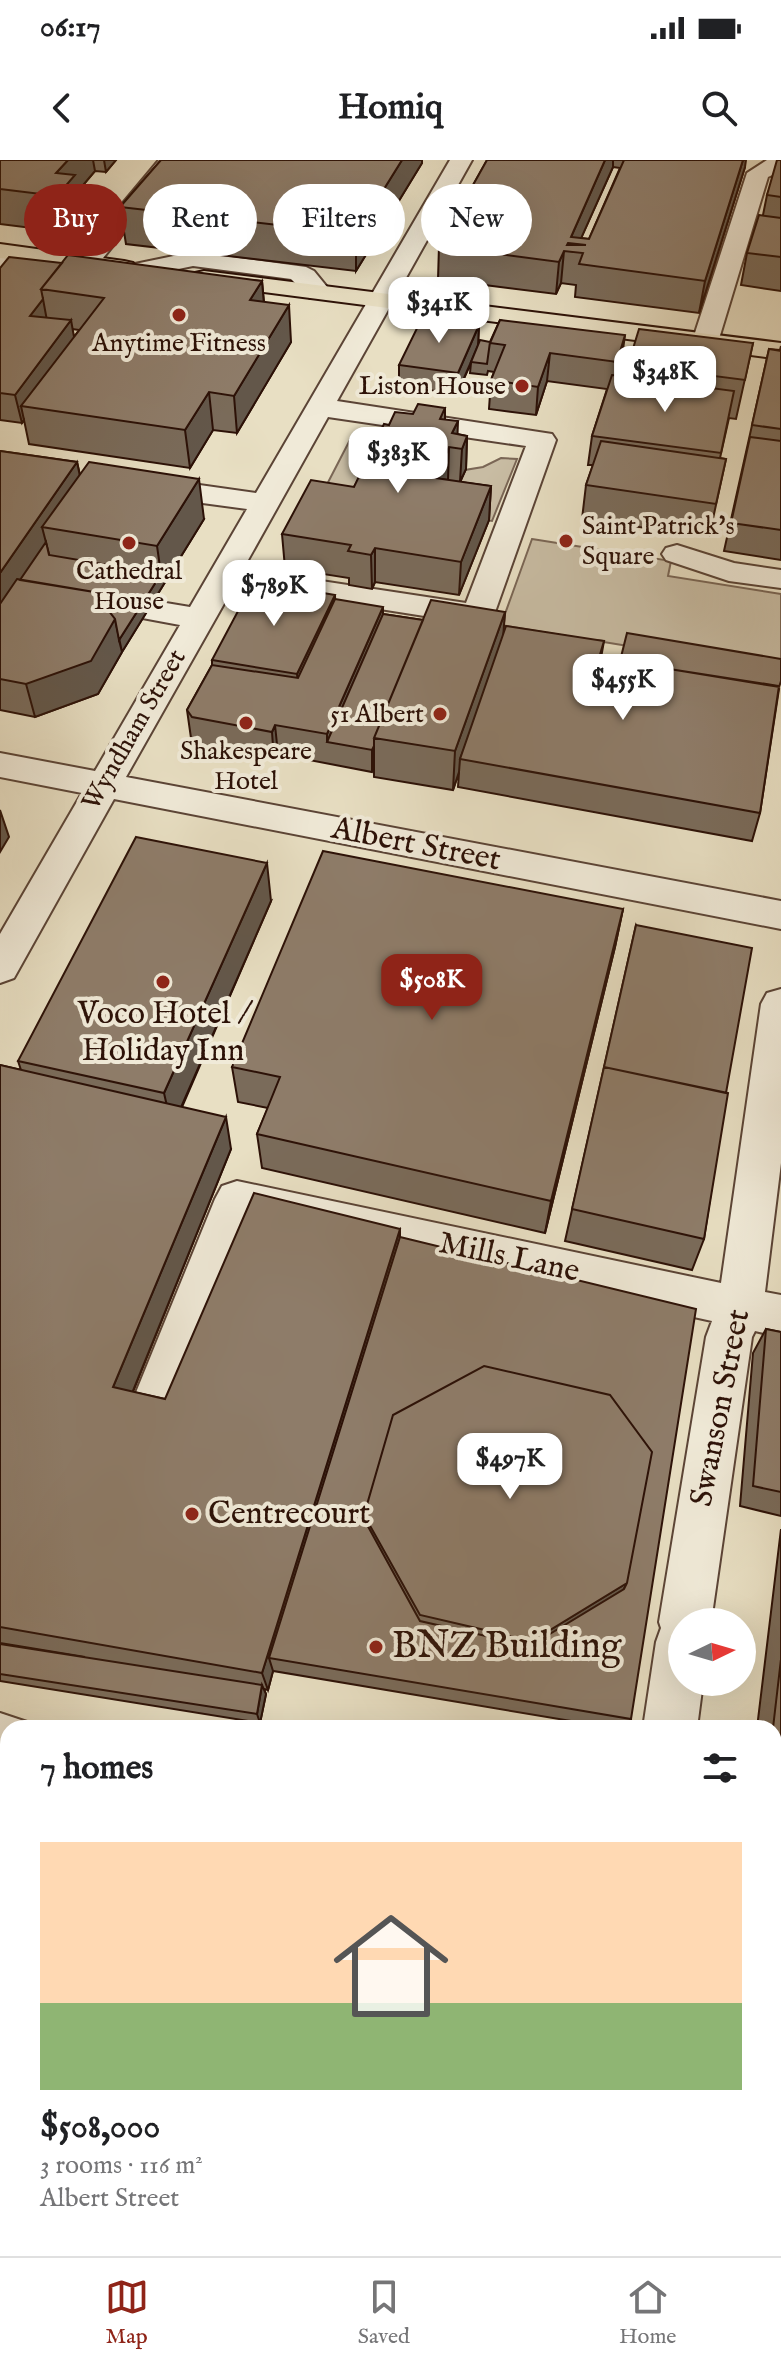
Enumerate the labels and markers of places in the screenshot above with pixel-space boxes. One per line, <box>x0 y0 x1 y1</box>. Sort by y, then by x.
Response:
pin: $341K <box>383 277 495 345</box>
marker: Anytime Fitness <box>170 306 188 324</box>
place label: Anytime Fitness <box>91 327 266 360</box>
pin: $348K <box>609 346 721 414</box>
place label: Liston House <box>359 370 506 403</box>
marker: Liston House <box>513 377 531 395</box>
pin: $383K <box>342 427 454 495</box>
place label: Saint Patrick's Square <box>582 510 735 573</box>
marker: Saint Patrick's Square <box>557 532 575 550</box>
marker: Cathedral House <box>120 534 138 552</box>
place label: Cathedral House <box>76 555 183 618</box>
pin: $789K <box>218 560 330 628</box>
pin: $455K <box>567 654 679 722</box>
place label: 51 Albert <box>330 698 424 731</box>
marker: 51 Albert <box>431 705 449 723</box>
marker: Shakespeare Hotel <box>237 714 255 732</box>
place label: Shakespeare Hotel <box>180 735 312 798</box>
pin: $508K <box>376 954 488 1022</box>
marker: Voco Hotel / Holiday Inn <box>154 973 172 991</box>
place label: Voco Hotel / Holiday Inn <box>77 994 254 1072</box>
pin: $497K <box>454 1433 566 1501</box>
place label: Centrecourt <box>208 1494 370 1535</box>
marker: Centrecourt <box>183 1505 201 1523</box>
place label: BNZ Building <box>392 1623 622 1671</box>
marker: BNZ Building <box>367 1638 385 1656</box>

